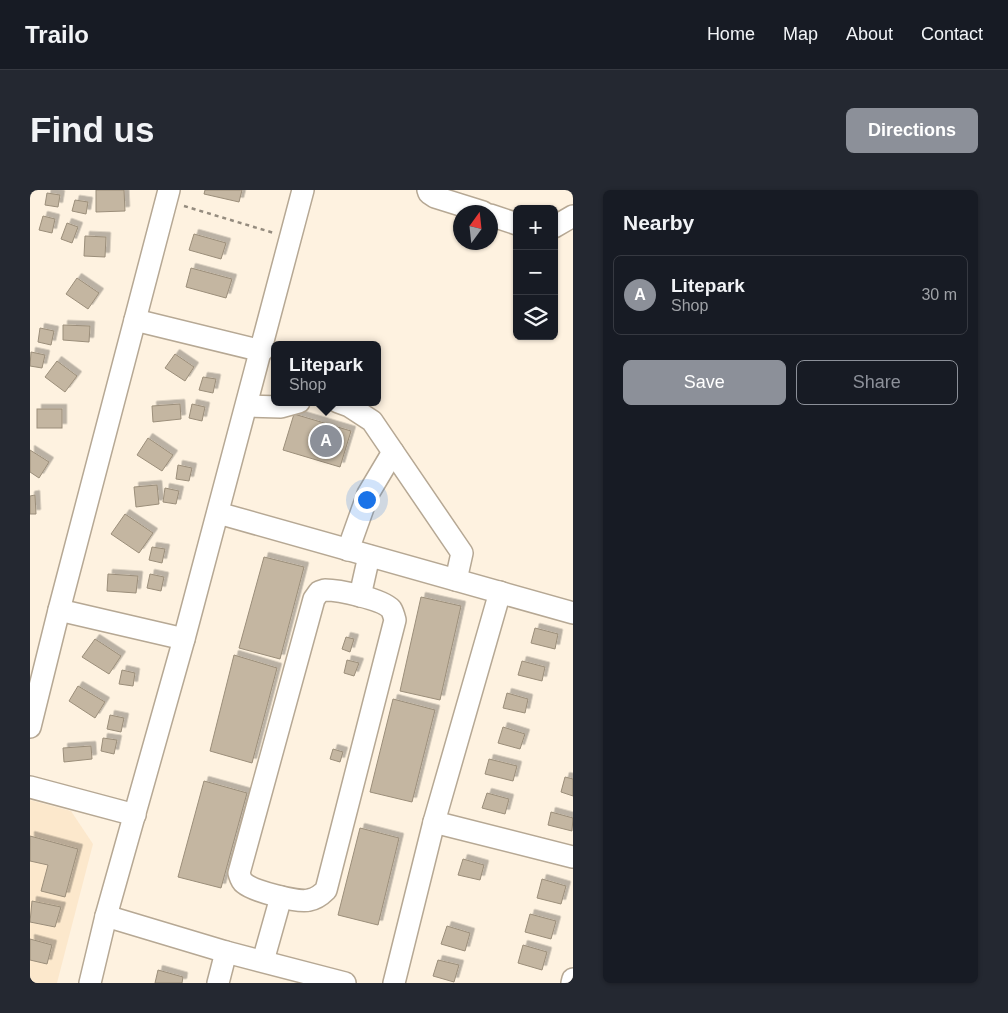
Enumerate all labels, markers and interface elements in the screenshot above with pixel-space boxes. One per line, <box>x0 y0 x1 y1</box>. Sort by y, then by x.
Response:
text: Trailo <box>25 21 89 48</box>
text: Home <box>707 24 755 44</box>
text: Map <box>783 24 818 44</box>
text: About <box>846 24 893 44</box>
text: Contact <box>921 24 983 44</box>
button: Directions <box>846 108 978 153</box>
text: Find us <box>30 110 154 149</box>
north arrow <box>453 205 498 250</box>
map controls <box>513 205 558 340</box>
button: + <box>513 205 558 250</box>
text: Nearby <box>623 211 694 234</box>
button: − <box>513 250 558 295</box>
text: Litepark <box>671 275 745 296</box>
text: A <box>634 286 646 303</box>
text: 30 m <box>921 286 957 303</box>
button: layers <box>513 295 558 340</box>
text: Shop <box>671 297 708 314</box>
popup <box>271 341 381 406</box>
text: Litepark <box>289 354 363 375</box>
button: Save <box>623 360 786 405</box>
button: Share <box>796 360 958 405</box>
text: Shop <box>289 376 326 393</box>
pin: A <box>310 422 342 460</box>
your location <box>354 487 380 513</box>

